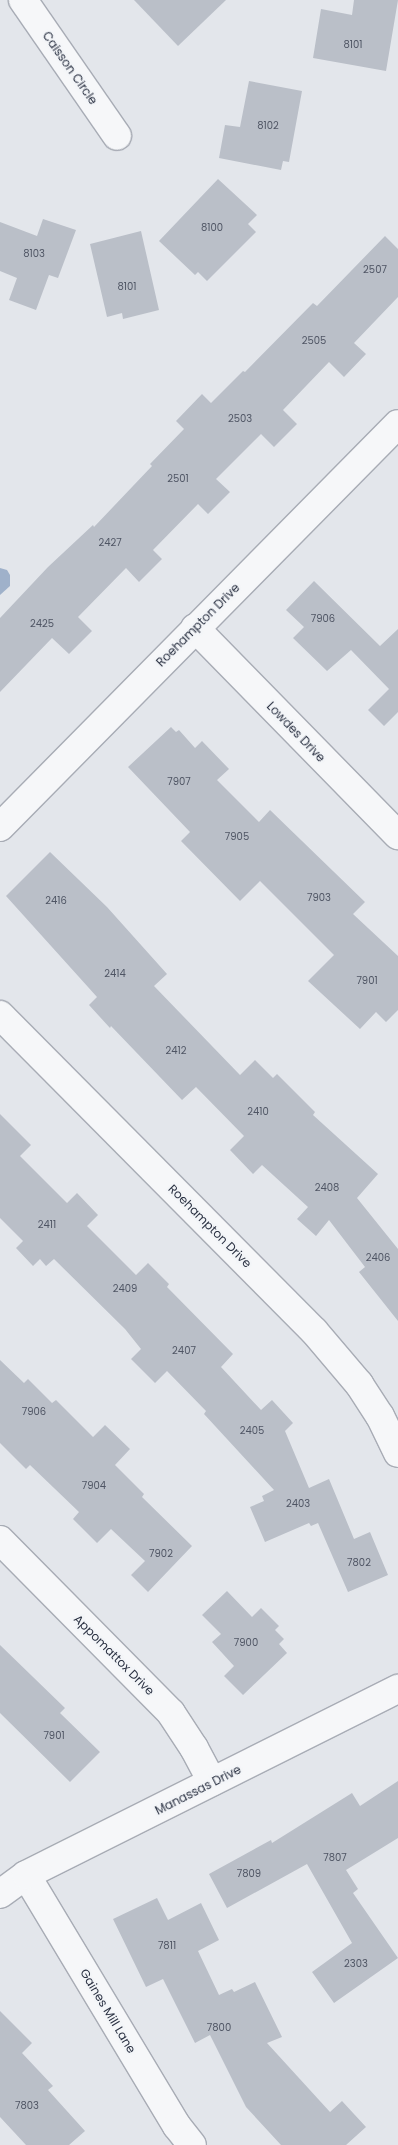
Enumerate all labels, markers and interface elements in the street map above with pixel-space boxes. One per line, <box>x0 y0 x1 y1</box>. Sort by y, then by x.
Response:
street label: Caisson Circle <box>39 29 101 107</box>
house number: 8101 <box>344 39 362 51</box>
house number: 8102 <box>257 120 279 132</box>
house number: 8100 <box>201 222 223 234</box>
house number: 8103 <box>23 248 45 260</box>
house number: 2507 <box>363 264 387 276</box>
house number: 8101 <box>118 281 136 293</box>
house number: 2505 <box>302 335 326 347</box>
house number: 2503 <box>228 413 252 425</box>
house number: 2501 <box>167 473 189 485</box>
house number: 2427 <box>98 537 122 549</box>
street label: Roehampton Drive <box>153 580 243 670</box>
house number: 7906 <box>311 613 335 625</box>
house number: 2425 <box>30 618 54 630</box>
street label: Lowdes Drive <box>264 699 328 765</box>
house number: 7907 <box>167 776 191 788</box>
house number: 7905 <box>225 831 249 843</box>
house number: 7903 <box>307 892 331 904</box>
house number: 2416 <box>45 895 67 907</box>
house number: 2414 <box>104 968 126 980</box>
house number: 7901 <box>356 975 378 987</box>
house number: 2412 <box>166 1045 186 1057</box>
house number: 2410 <box>247 1106 269 1118</box>
street label: Roehampton Drive <box>165 1181 255 1271</box>
house number: 2408 <box>315 1182 339 1194</box>
house number: 2411 <box>38 1219 56 1231</box>
house number: 2406 <box>366 1252 390 1264</box>
house number: 2409 <box>113 1283 137 1295</box>
house number: 2407 <box>172 1345 196 1357</box>
house number: 7906 <box>22 1406 46 1418</box>
house number: 2405 <box>240 1425 264 1437</box>
house number: 7904 <box>82 1480 106 1492</box>
house number: 2403 <box>286 1498 310 1510</box>
house number: 7902 <box>149 1548 173 1560</box>
house number: 7802 <box>347 1557 371 1569</box>
street label: Appomattox Drive <box>71 1612 157 1698</box>
house number: 7900 <box>234 1637 258 1649</box>
house number: 7901 <box>43 1730 65 1742</box>
street label: Manassas Drive <box>153 1762 243 1818</box>
house number: 7807 <box>323 1852 347 1864</box>
house number: 7809 <box>237 1868 261 1880</box>
house number: 7811 <box>158 1940 176 1952</box>
house number: 2303 <box>344 1958 368 1970</box>
street label: Gaines Mill Lane <box>77 1966 139 2056</box>
house number: 7800 <box>207 2022 231 2034</box>
house number: 7803 <box>15 2100 39 2112</box>

